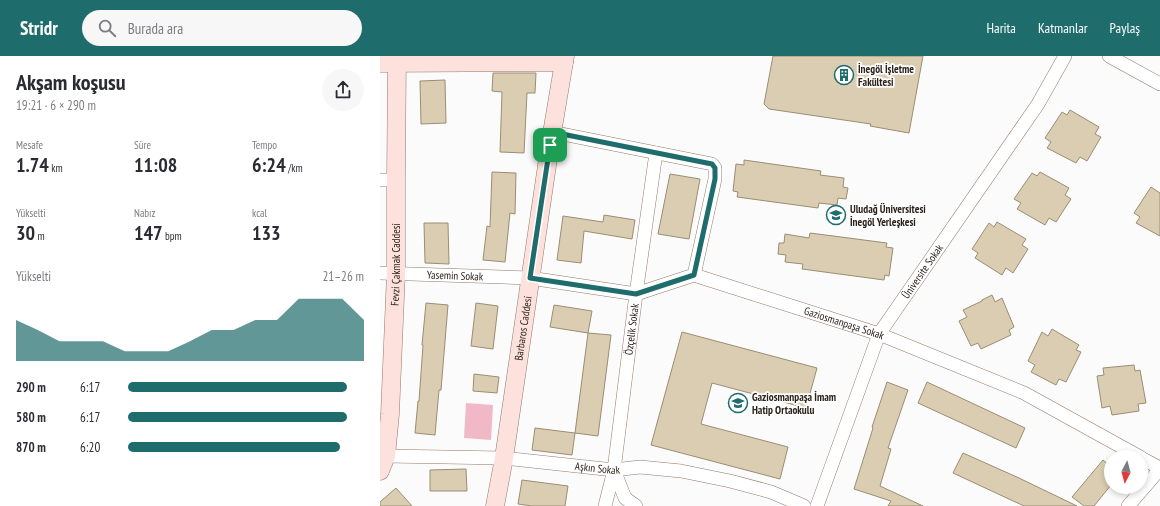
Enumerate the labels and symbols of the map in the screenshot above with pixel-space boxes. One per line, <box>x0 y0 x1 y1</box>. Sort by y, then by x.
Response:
place label: İnegöl İşletme Fakültesi <box>858 62 914 89</box>
building icon: İnegöl İşletme Fakültesi <box>833 64 855 86</box>
pin <box>533 128 567 162</box>
place label: Uludağ Üniversitesi İnegöl Yerleşkesi <box>850 202 926 229</box>
school or university icon: Uludağ Üniversitesi İnegöl Yerleşkesi <box>825 204 847 226</box>
street label: Fevzi Çakmak Caddesi <box>388 223 403 306</box>
street label: Üniversite Sokak <box>899 241 946 301</box>
street label: Yasemin Sokak <box>427 268 484 283</box>
street label: Barbaros Caddesi <box>511 295 535 361</box>
street label: Özçelik Sokak <box>621 302 642 356</box>
street label: Gaziosmanpaşa Sokak <box>802 304 887 343</box>
place label: Gaziosmanpaşa İmam Hatip Ortaokulu <box>752 390 836 417</box>
school or university icon: Gaziosmanpaşa İmam Hatip Ortaokulu <box>727 392 749 414</box>
north arrow <box>1104 450 1148 494</box>
street label: Aşkın Sokak <box>574 459 621 477</box>

